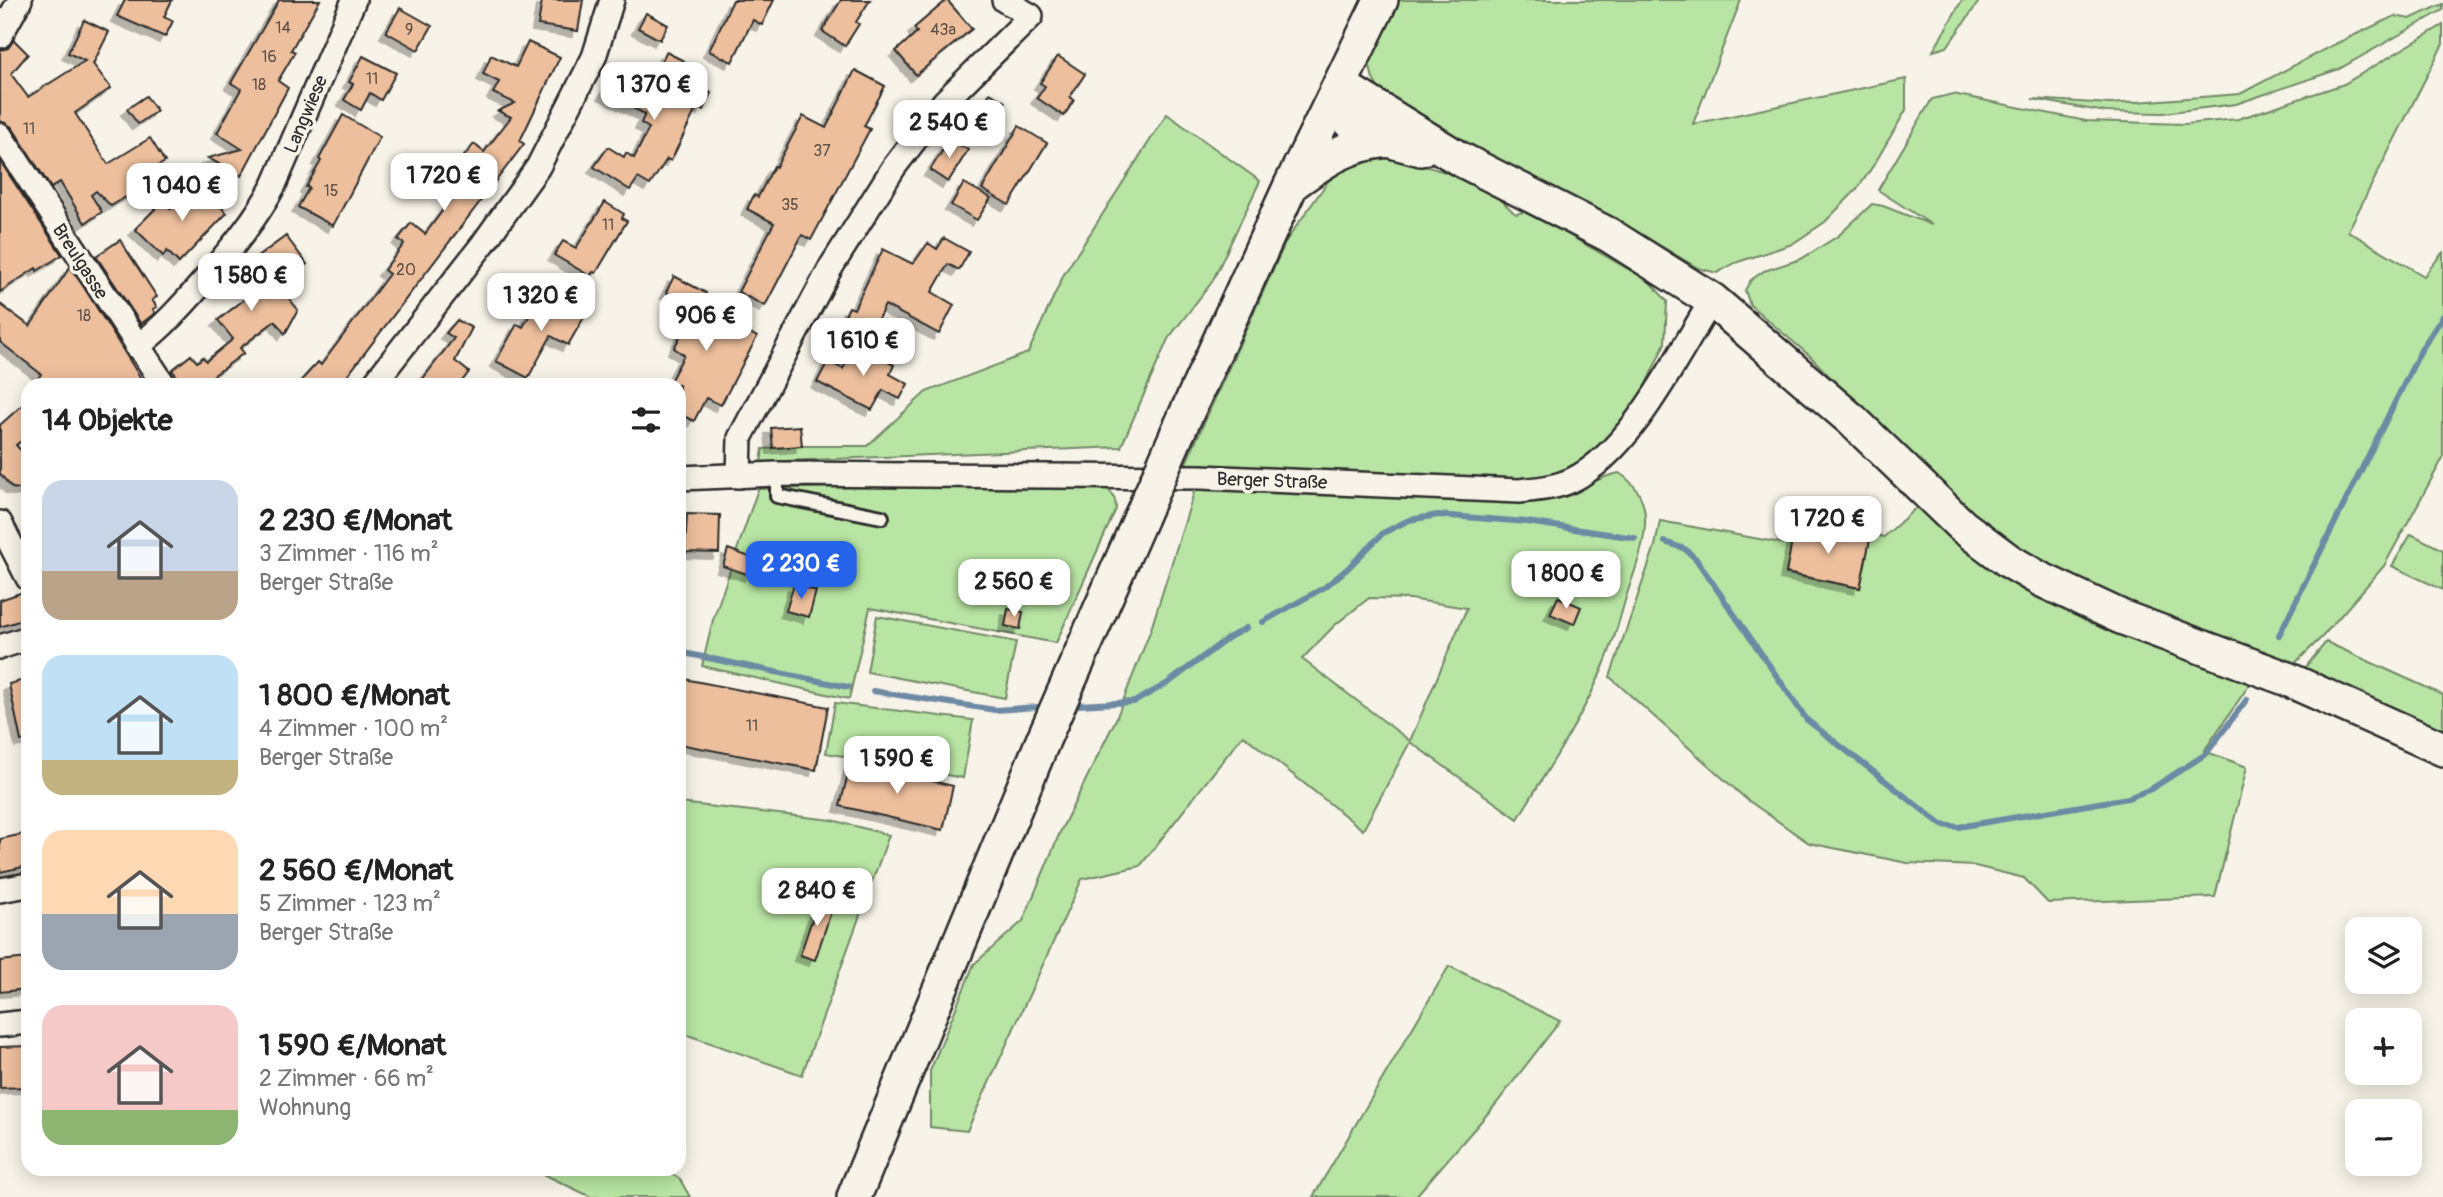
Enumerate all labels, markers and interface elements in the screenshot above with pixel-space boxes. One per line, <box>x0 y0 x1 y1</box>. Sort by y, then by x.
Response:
house number: 14 <box>275 18 291 38</box>
house number: 9 <box>405 20 413 40</box>
house number: 43a <box>930 20 956 40</box>
house number: 16 <box>261 47 277 67</box>
pin: 1 370 € <box>589 62 719 122</box>
house number: 11 <box>366 69 378 89</box>
text: 1 370 € <box>617 70 691 99</box>
street label: Langwiese <box>279 71 333 157</box>
house number: 18 <box>252 75 266 95</box>
pin: 2 540 € <box>884 100 1014 160</box>
text: 2 540 € <box>909 108 989 137</box>
house number: 11 <box>23 119 35 139</box>
house number: 37 <box>813 141 831 161</box>
pin: 1 720 € <box>379 154 509 213</box>
text: 1 720 € <box>407 161 481 190</box>
pin: 1 040 € <box>117 164 247 223</box>
text: 1 040 € <box>143 171 221 200</box>
house number: 15 <box>324 181 338 201</box>
house number: 35 <box>781 195 799 215</box>
house number: 11 <box>602 215 614 235</box>
street label: Breulgasse <box>47 219 114 304</box>
pin: 1 580 € <box>186 254 316 313</box>
house number: 20 <box>396 260 416 280</box>
text: 1 580 € <box>214 261 288 290</box>
pin: 1 320 € <box>476 274 606 333</box>
text: 1 320 € <box>503 281 579 310</box>
pin: 906 € <box>657 294 755 353</box>
text: 906 € <box>675 301 737 330</box>
house number: 18 <box>77 306 91 326</box>
pin: 1 610 € <box>798 318 928 378</box>
text: 1 610 € <box>827 326 899 355</box>
icon: filters <box>627 401 665 439</box>
text: 14 Objekte <box>42 402 173 439</box>
street label: Berger Straße <box>1216 467 1328 495</box>
pin: 1 720 € <box>1763 496 1893 556</box>
text: 2 230 €/Monat <box>259 502 452 539</box>
text: 1 720 € <box>1791 504 1865 533</box>
icon: home <box>98 508 182 592</box>
text: 3 Zimmer · 116 m² <box>259 539 439 568</box>
pin: 2 230 € <box>736 542 866 601</box>
text: 2 230 € <box>762 549 840 578</box>
pin: 1 800 € <box>1501 552 1631 611</box>
text: 1 800 € <box>1527 559 1605 588</box>
pin: 2 560 € <box>949 560 1079 619</box>
text: 2 560 € <box>974 567 1054 596</box>
text: Berger Straße <box>259 568 393 597</box>
text: 1 800 €/Monat <box>259 677 450 714</box>
icon: home <box>98 683 182 767</box>
text: 4 Zimmer · 100 m² <box>259 714 448 743</box>
house number: 11 <box>746 716 758 736</box>
pin: 1 590 € <box>832 736 962 796</box>
text: Berger Straße <box>259 743 393 772</box>
text: 1 590 € <box>860 744 934 773</box>
text: 2 560 €/Monat <box>259 852 453 889</box>
icon: home <box>98 858 182 942</box>
pin: 2 840 € <box>752 869 882 928</box>
text: 2 840 € <box>778 876 856 905</box>
text: 5 Zimmer · 123 m² <box>259 889 441 918</box>
map controls <box>2345 917 2422 1176</box>
button: layers <box>2345 917 2422 994</box>
text: Berger Straße <box>259 918 393 947</box>
button: + <box>2345 1008 2422 1085</box>
text: 1 590 €/Monat <box>259 1027 446 1064</box>
icon: home <box>98 1033 182 1117</box>
text: 2 Zimmer · 66 m² <box>259 1064 434 1093</box>
text: Wohnung <box>259 1093 351 1122</box>
button: − <box>2345 1099 2422 1176</box>

